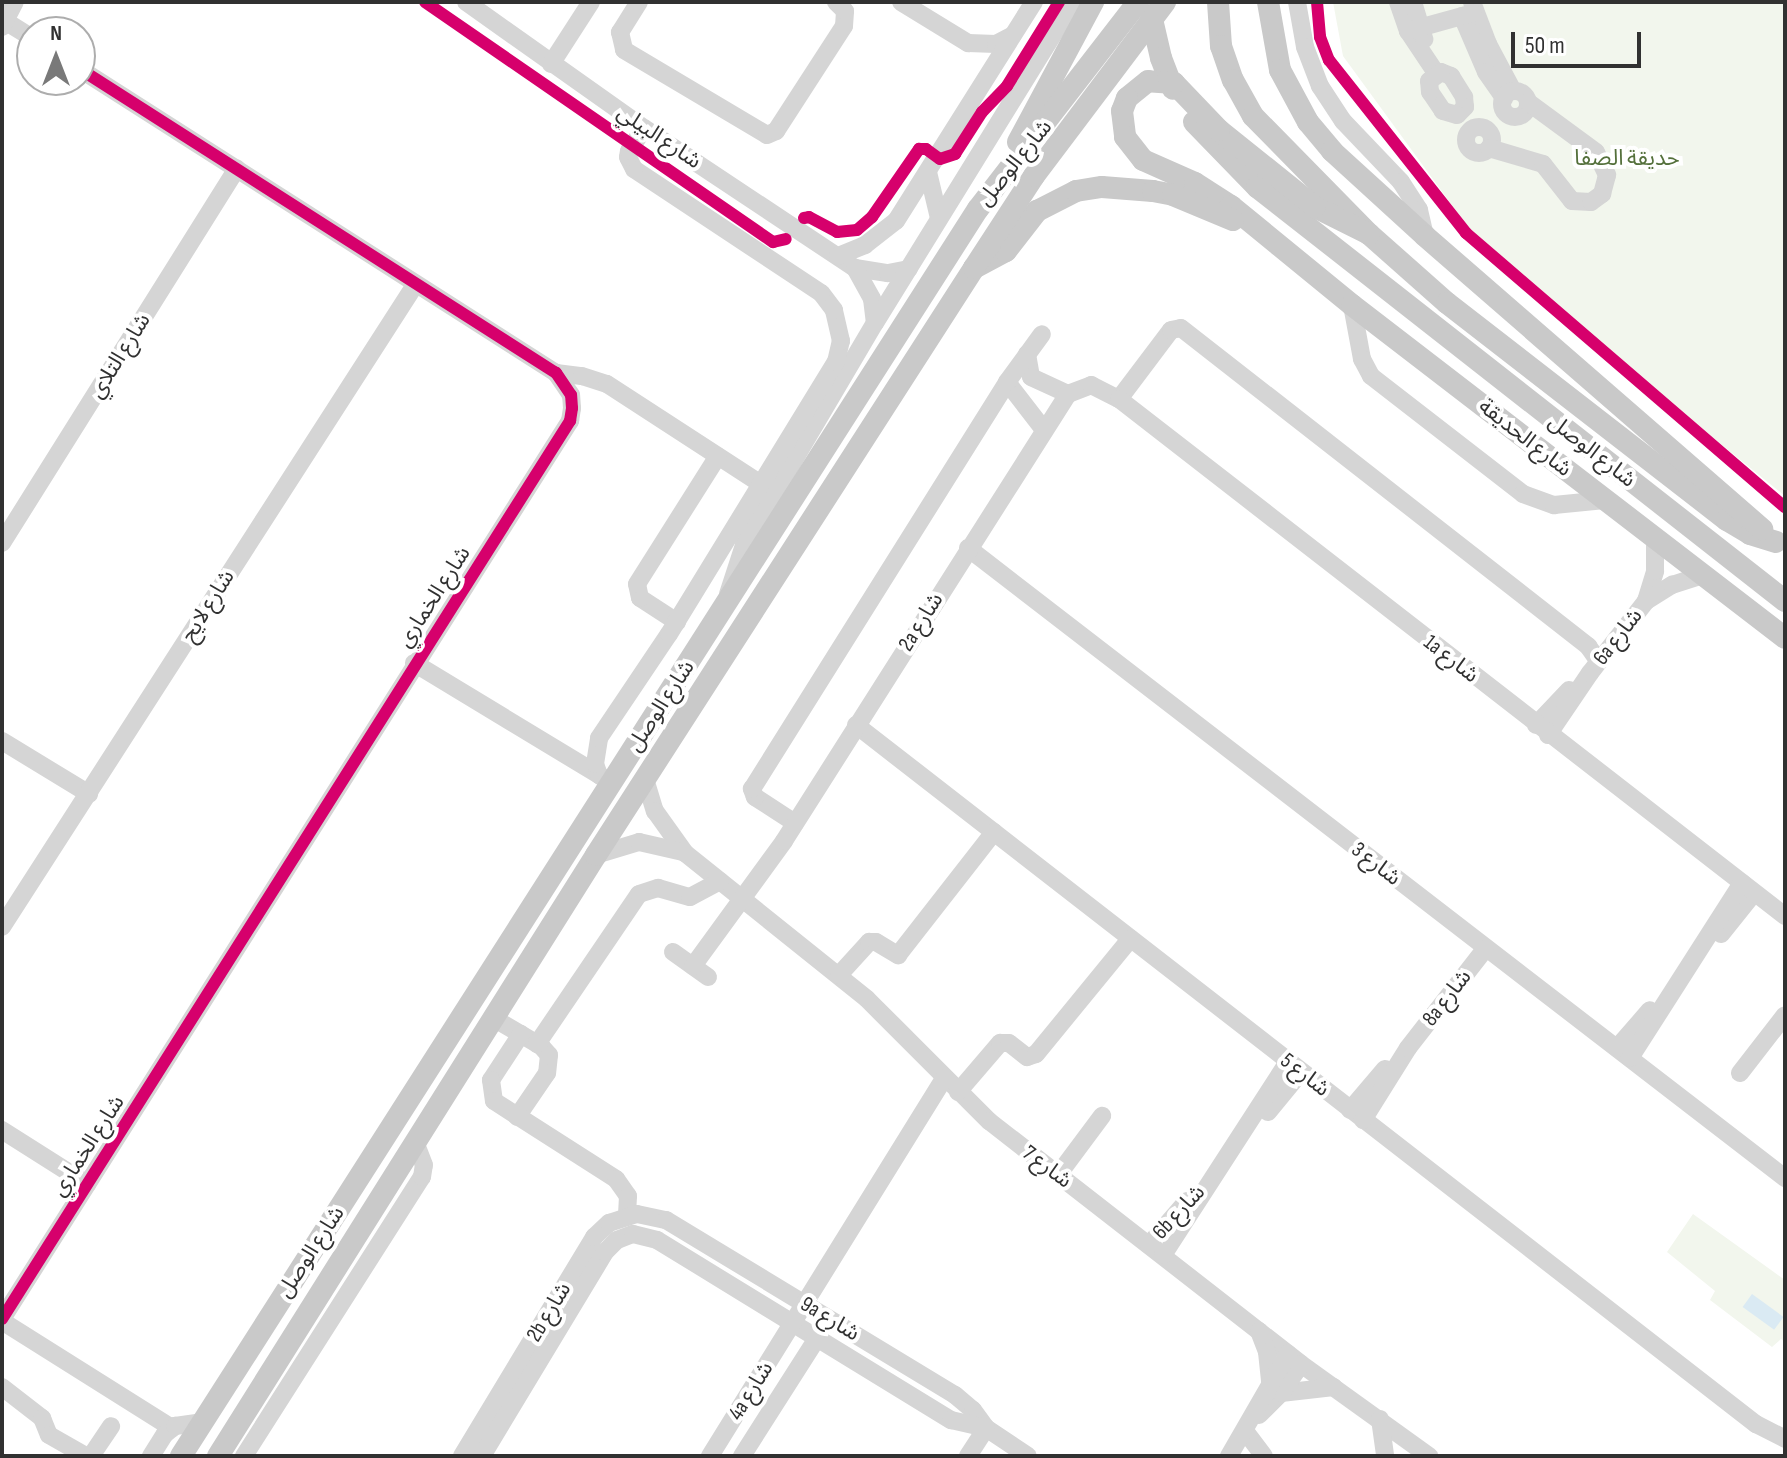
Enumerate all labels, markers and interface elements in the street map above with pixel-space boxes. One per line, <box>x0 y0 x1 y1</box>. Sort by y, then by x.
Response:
north arrow <box>16 16 96 96</box>
scale bar <box>1515 16 1645 66</box>
text: N <box>50 20 62 47</box>
text: 50 m <box>1525 31 1565 60</box>
street label: شارع البيلي <box>612 99 706 175</box>
street label: شارع الوصل <box>972 114 1058 212</box>
park label: حديقة الصفا <box>1574 146 1680 172</box>
street label: شارع التلاي <box>84 309 156 403</box>
street label: شارع الحديقة <box>1473 393 1577 483</box>
street label: شارع الوصل <box>1543 409 1641 493</box>
street label: شارع الخماري <box>392 541 476 653</box>
street label: شارع لايح <box>176 565 240 647</box>
street label: 2a شارع <box>893 588 949 656</box>
street label: 6a شارع <box>1588 603 1648 671</box>
street label: 1a شارع <box>1418 629 1484 689</box>
street label: شارع الوصل <box>622 655 700 757</box>
street label: شارع 3 <box>1346 836 1406 892</box>
street label: 8a شارع <box>1417 964 1477 1032</box>
street label: شارع 5 <box>1275 1048 1335 1102</box>
street label: شارع الخماري <box>46 1090 130 1202</box>
street label: شارع 7 <box>1017 1140 1077 1194</box>
street label: 6b شارع <box>1147 1179 1211 1245</box>
street label: شارع الوصل <box>272 1201 350 1303</box>
street label: 2b شارع <box>521 1278 577 1346</box>
street label: 9a شارع <box>796 1291 864 1347</box>
street label: 4a شارع <box>723 1357 779 1425</box>

